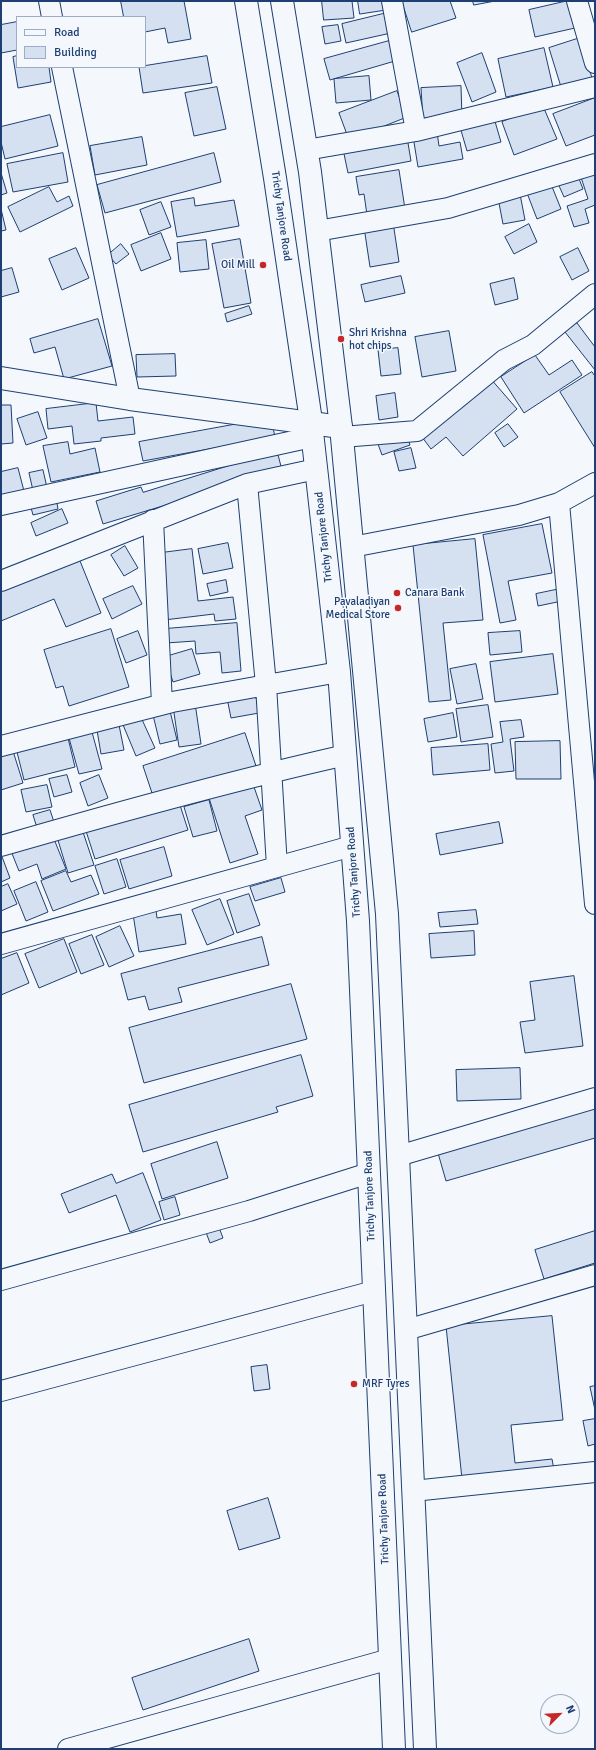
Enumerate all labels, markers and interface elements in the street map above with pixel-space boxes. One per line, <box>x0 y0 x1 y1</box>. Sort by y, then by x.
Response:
legend <box>16 16 146 68</box>
text: Road <box>54 25 80 40</box>
text: Building <box>54 45 97 60</box>
street label: Trichy Tanjore Road <box>268 170 294 262</box>
place label: Oil Mill <box>221 258 255 272</box>
marker: Oil Mill <box>258 260 268 270</box>
place label: Shri Krishna hot chips <box>349 326 407 352</box>
marker: Shri Krishna hot chips <box>336 334 346 344</box>
street label: Trichy Tanjore Road <box>313 491 335 583</box>
place label: Canara Bank <box>405 586 464 600</box>
marker: Canara Bank <box>392 588 402 598</box>
place label: Pavaladiyan Medical Store <box>326 595 390 621</box>
marker: Pavaladiyan Medical Store <box>393 603 403 613</box>
street label: Trichy Tanjore Road <box>344 826 364 918</box>
street label: Trichy Tanjore Road <box>362 1150 378 1242</box>
place label: MRF Tyres <box>362 1377 410 1391</box>
marker: MRF Tyres <box>349 1379 359 1389</box>
street label: Trichy Tanjore Road <box>376 1473 392 1565</box>
north arrow <box>540 1694 580 1734</box>
text: N <box>563 1703 578 1715</box>

